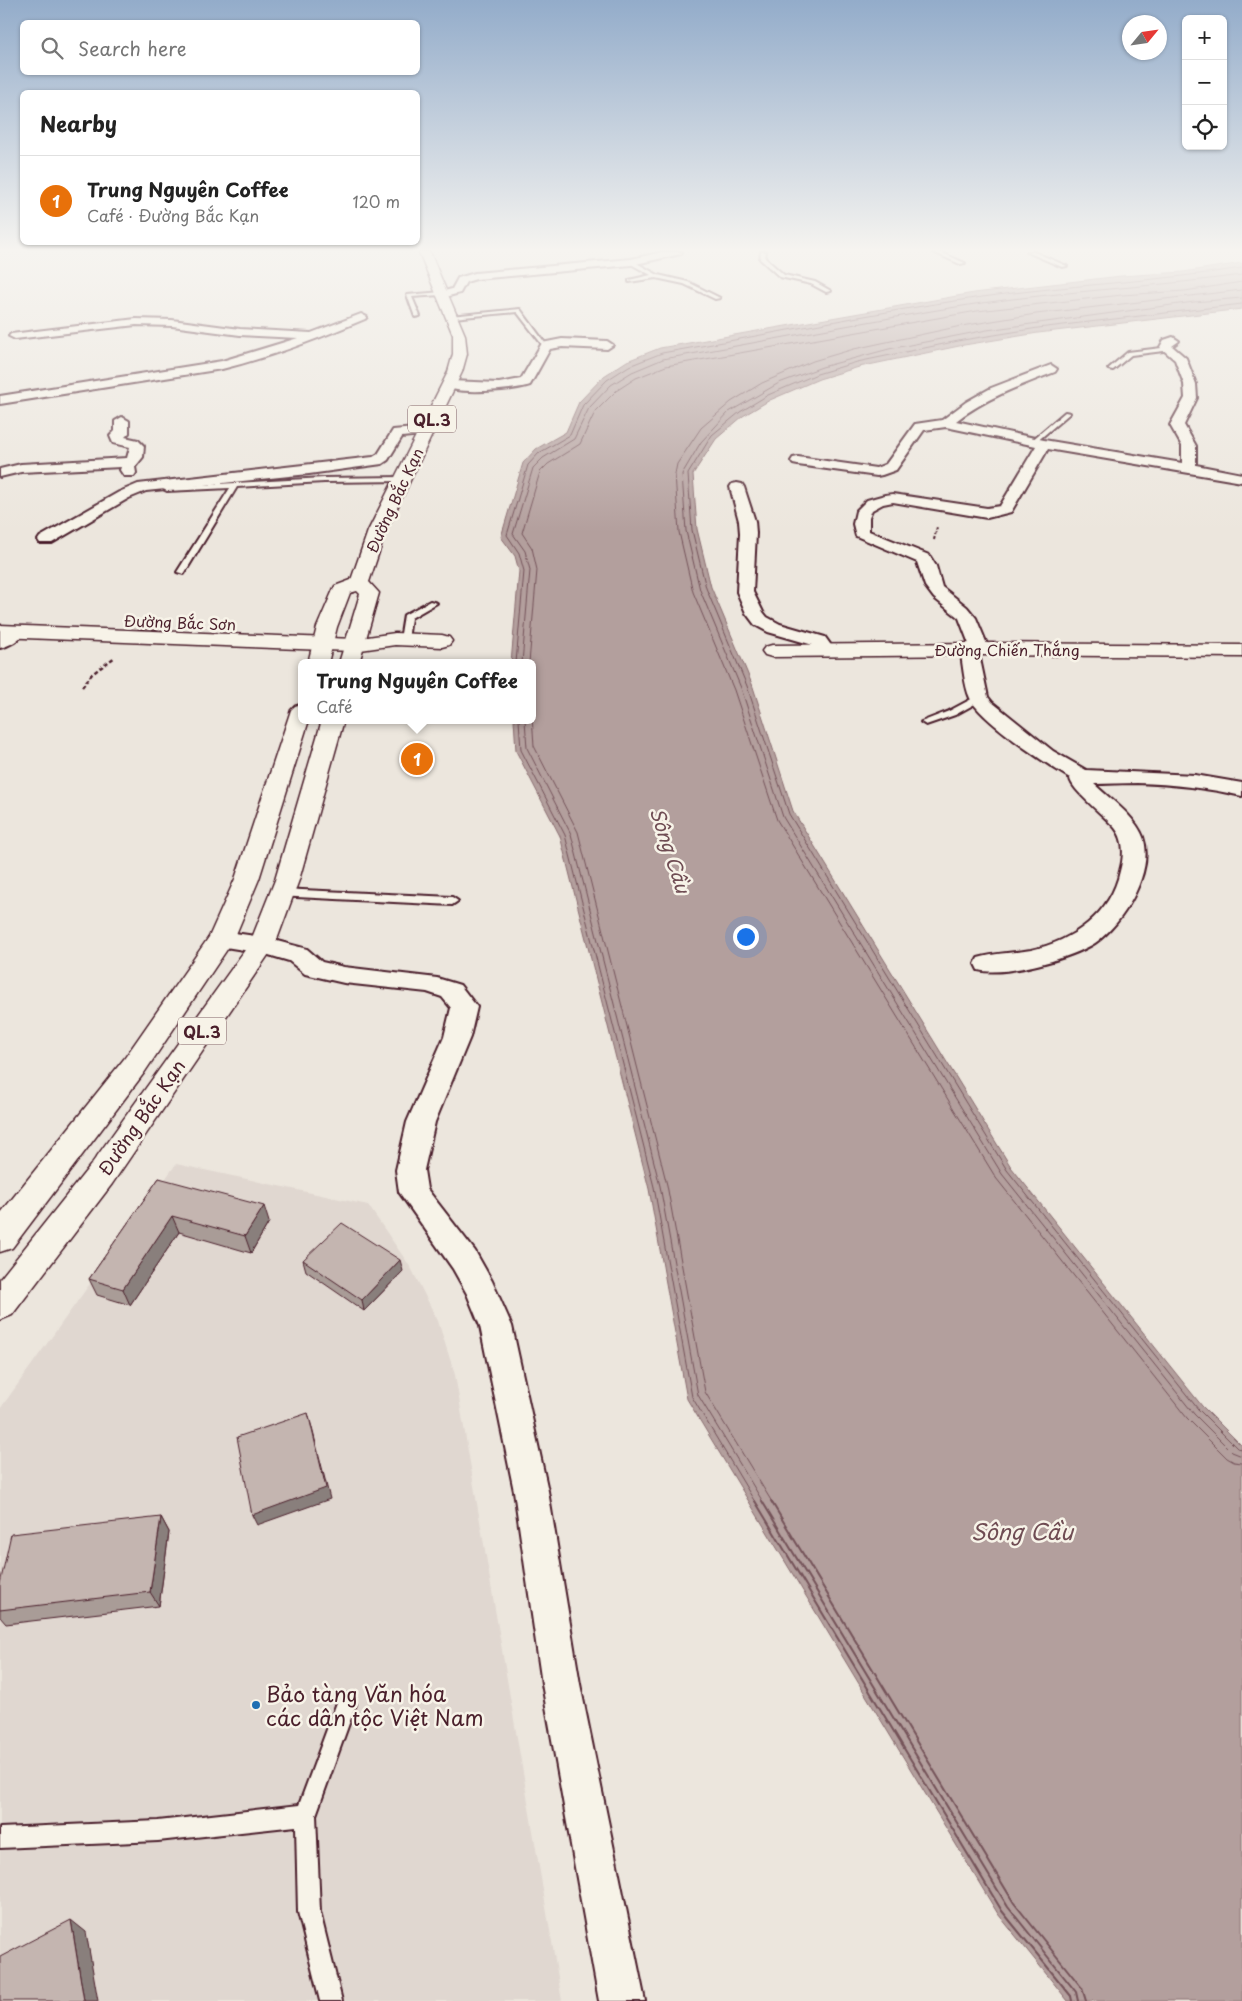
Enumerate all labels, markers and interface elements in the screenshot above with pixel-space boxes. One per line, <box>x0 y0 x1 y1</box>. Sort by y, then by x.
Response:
north arrow <box>1122 15 1167 60</box>
map controls <box>1182 15 1227 150</box>
button: + <box>1182 15 1227 60</box>
search box <box>20 20 420 75</box>
icon: search <box>38 34 66 62</box>
text: Search here <box>78 34 187 62</box>
button: − <box>1182 60 1227 105</box>
button: locate <box>1182 105 1227 150</box>
text: Nearby <box>40 107 117 139</box>
text: Trung Nguyên Coffee <box>87 175 289 203</box>
text: 1 <box>52 189 60 213</box>
text: 120 m <box>353 189 400 213</box>
text: Café · Đường Bắc Kạn <box>87 203 259 227</box>
road number: QL.3 <box>408 406 456 432</box>
street label: Đường Bắc Kạn <box>360 444 428 556</box>
street label: Đường Bắc Sơn <box>124 609 236 635</box>
street label: Đường Chiến Thắng <box>934 638 1080 661</box>
popup <box>298 659 536 724</box>
text: Trung Nguyên Coffee <box>316 666 518 694</box>
text: Café <box>316 694 352 718</box>
pin: 1 <box>401 740 433 778</box>
water label: Sông Cầu <box>644 804 699 898</box>
your location <box>733 924 759 950</box>
road number: QL.3 <box>178 1018 226 1044</box>
street label: Đường Bắc Kạn <box>91 1054 191 1180</box>
water label: Sông Cầu <box>971 1514 1075 1547</box>
place label: Bảo tàng Văn hóa các dân tộc Việt Nam <box>266 1677 484 1733</box>
marker: Bảo tàng Văn hóa các dân tộc Việt Nam <box>250 1699 262 1711</box>

